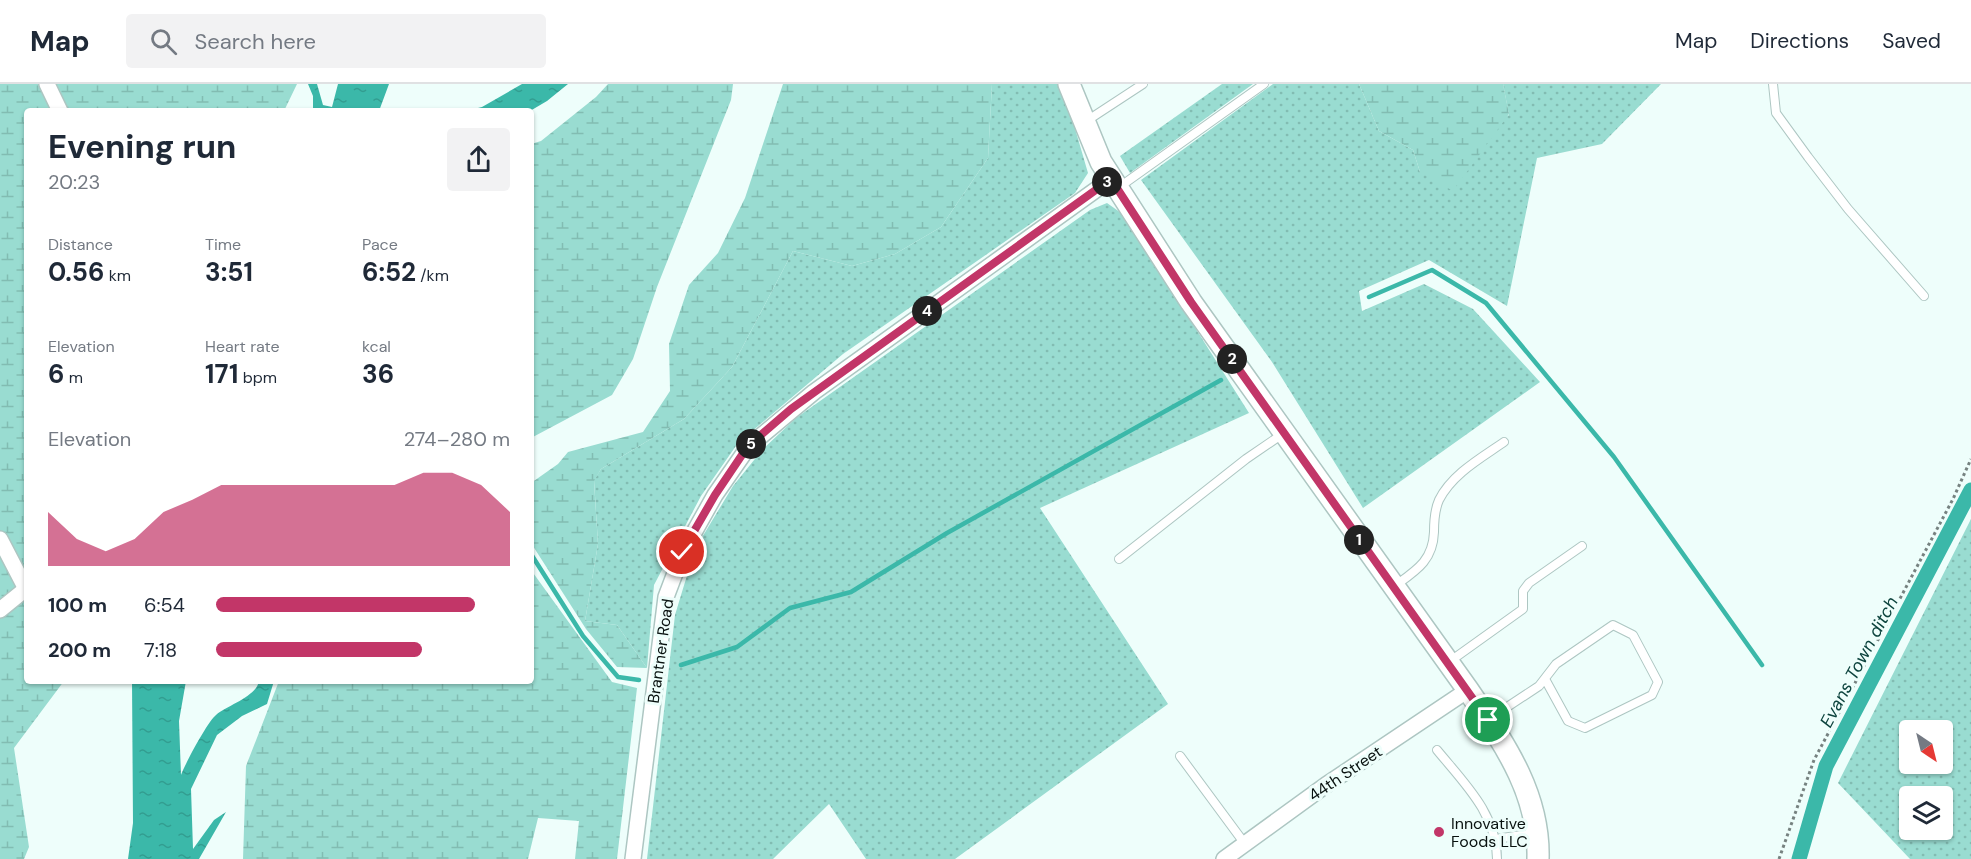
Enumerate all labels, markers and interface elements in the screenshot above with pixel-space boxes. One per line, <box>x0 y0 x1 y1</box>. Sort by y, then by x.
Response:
search box <box>126 14 546 68</box>
text: Map <box>30 23 90 60</box>
icon: search <box>147 25 180 58</box>
text: Search here <box>195 27 316 56</box>
text: Map <box>1675 27 1717 55</box>
text: Directions <box>1750 27 1849 55</box>
text: Saved <box>1882 27 1941 55</box>
text: Evening run <box>48 125 236 168</box>
button: share <box>447 128 510 191</box>
pin: 3 <box>1092 167 1122 197</box>
text: 20:23 <box>48 169 100 195</box>
text: 3 <box>1102 171 1112 192</box>
text: Distance <box>48 234 113 255</box>
text: Time <box>205 234 241 255</box>
text: Pace <box>362 234 398 255</box>
text: 0.56 <box>48 255 104 289</box>
text: 3:51 <box>205 255 253 289</box>
text: 6:52 <box>362 255 416 289</box>
text: km <box>104 265 131 286</box>
text: /km <box>416 265 449 286</box>
pin: 4 <box>912 296 942 326</box>
text: 4 <box>922 300 932 321</box>
text: Elevation <box>48 336 115 357</box>
text: Heart rate <box>205 336 280 357</box>
text: kcal <box>362 336 391 357</box>
pin: 2 <box>1217 344 1247 374</box>
text: 2 <box>1227 348 1237 369</box>
text: 6 <box>48 357 64 391</box>
text: 171 <box>205 357 238 391</box>
text: 36 <box>362 357 394 391</box>
text: m <box>64 367 83 388</box>
text: bpm <box>238 367 277 388</box>
text: Elevation <box>48 426 131 452</box>
text: 274–280 m <box>404 426 510 452</box>
pin: 5 <box>736 429 766 459</box>
text: 5 <box>746 433 756 454</box>
pin: 1 <box>1344 525 1374 555</box>
pin <box>656 526 707 577</box>
text: 1 <box>1356 529 1362 550</box>
icon: check <box>665 535 698 568</box>
text: 100 m <box>48 592 107 618</box>
text: 6:54 <box>144 592 185 618</box>
water label: Evans Town ditch <box>1814 592 1904 732</box>
street label: Brantner Road <box>643 597 678 705</box>
text: 200 m <box>48 637 111 663</box>
text: 7:18 <box>144 637 177 663</box>
pin <box>1462 694 1513 745</box>
icon: arrive <box>1471 703 1504 736</box>
north arrow <box>1899 720 1953 774</box>
map controls <box>1899 720 1953 840</box>
street label: 44th Street <box>1304 741 1386 806</box>
button: layers <box>1899 786 1953 840</box>
place label: Innovative Foods LLC <box>1451 813 1528 852</box>
marker: Innovative Foods LLC <box>1432 825 1446 839</box>

